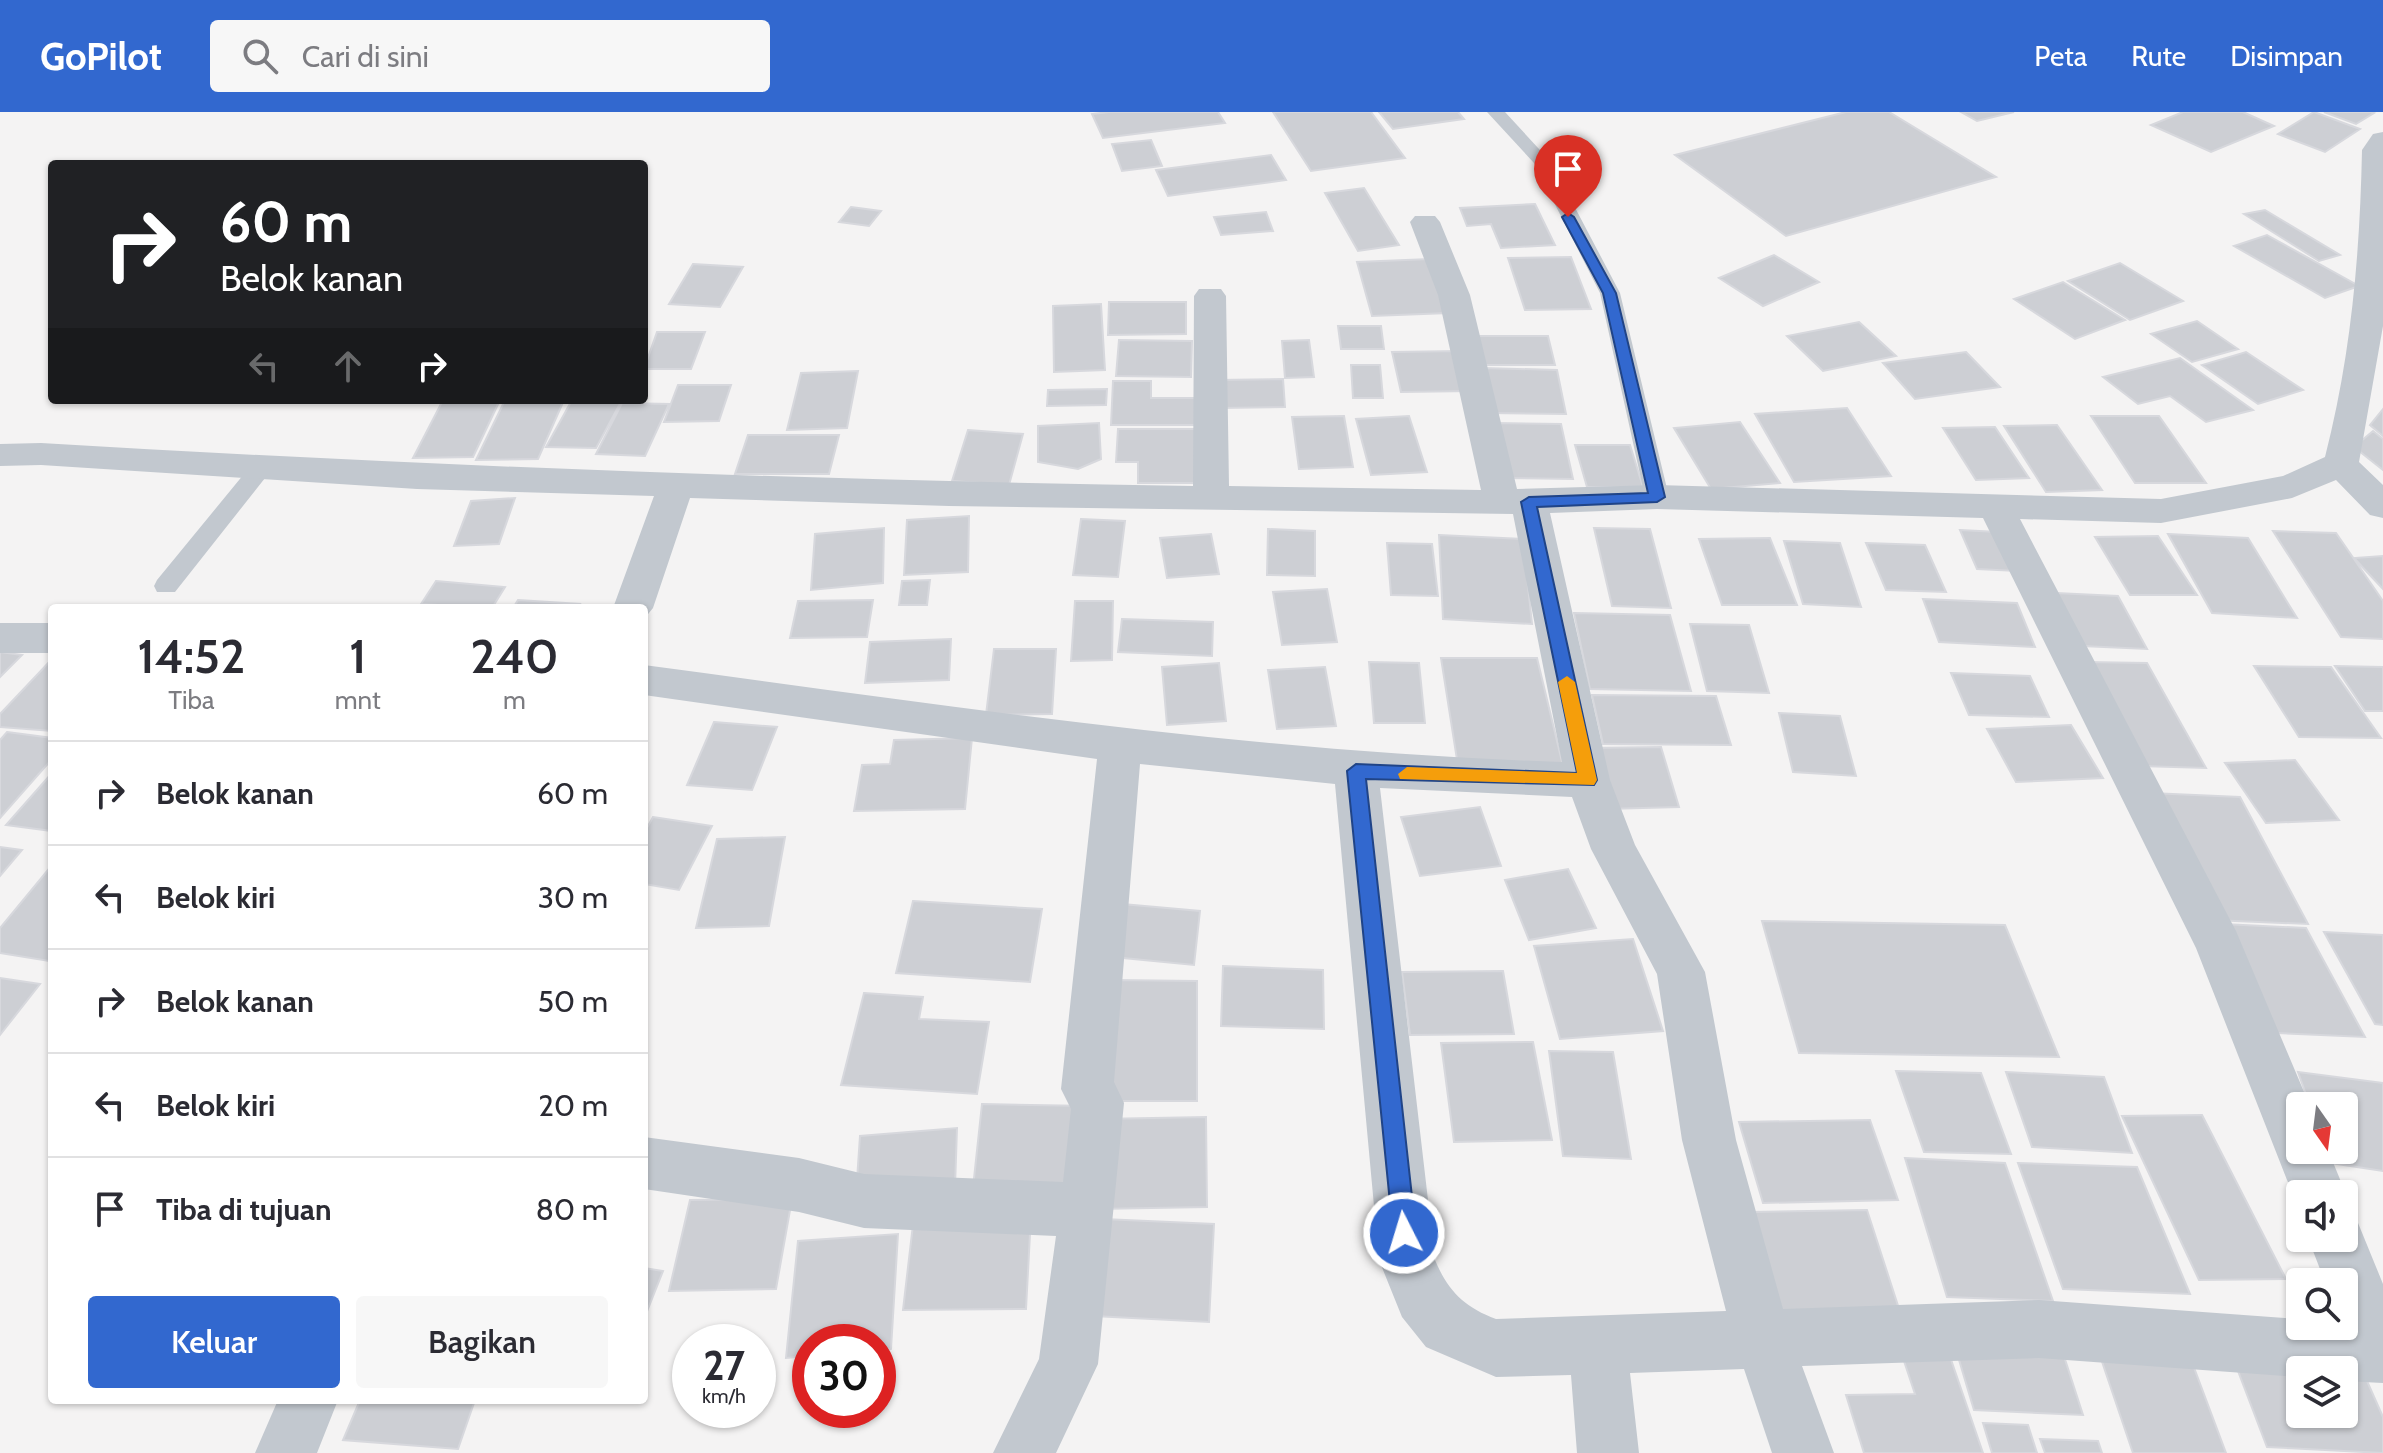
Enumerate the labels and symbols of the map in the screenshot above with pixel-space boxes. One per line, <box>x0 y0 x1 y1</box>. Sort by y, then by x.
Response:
pin <box>1534 135 1602 217</box>
north arrow <box>2286 1092 2358 1164</box>
position arrow <box>1362 1191 1446 1275</box>
speed limit sign: 30 <box>792 1324 896 1428</box>

